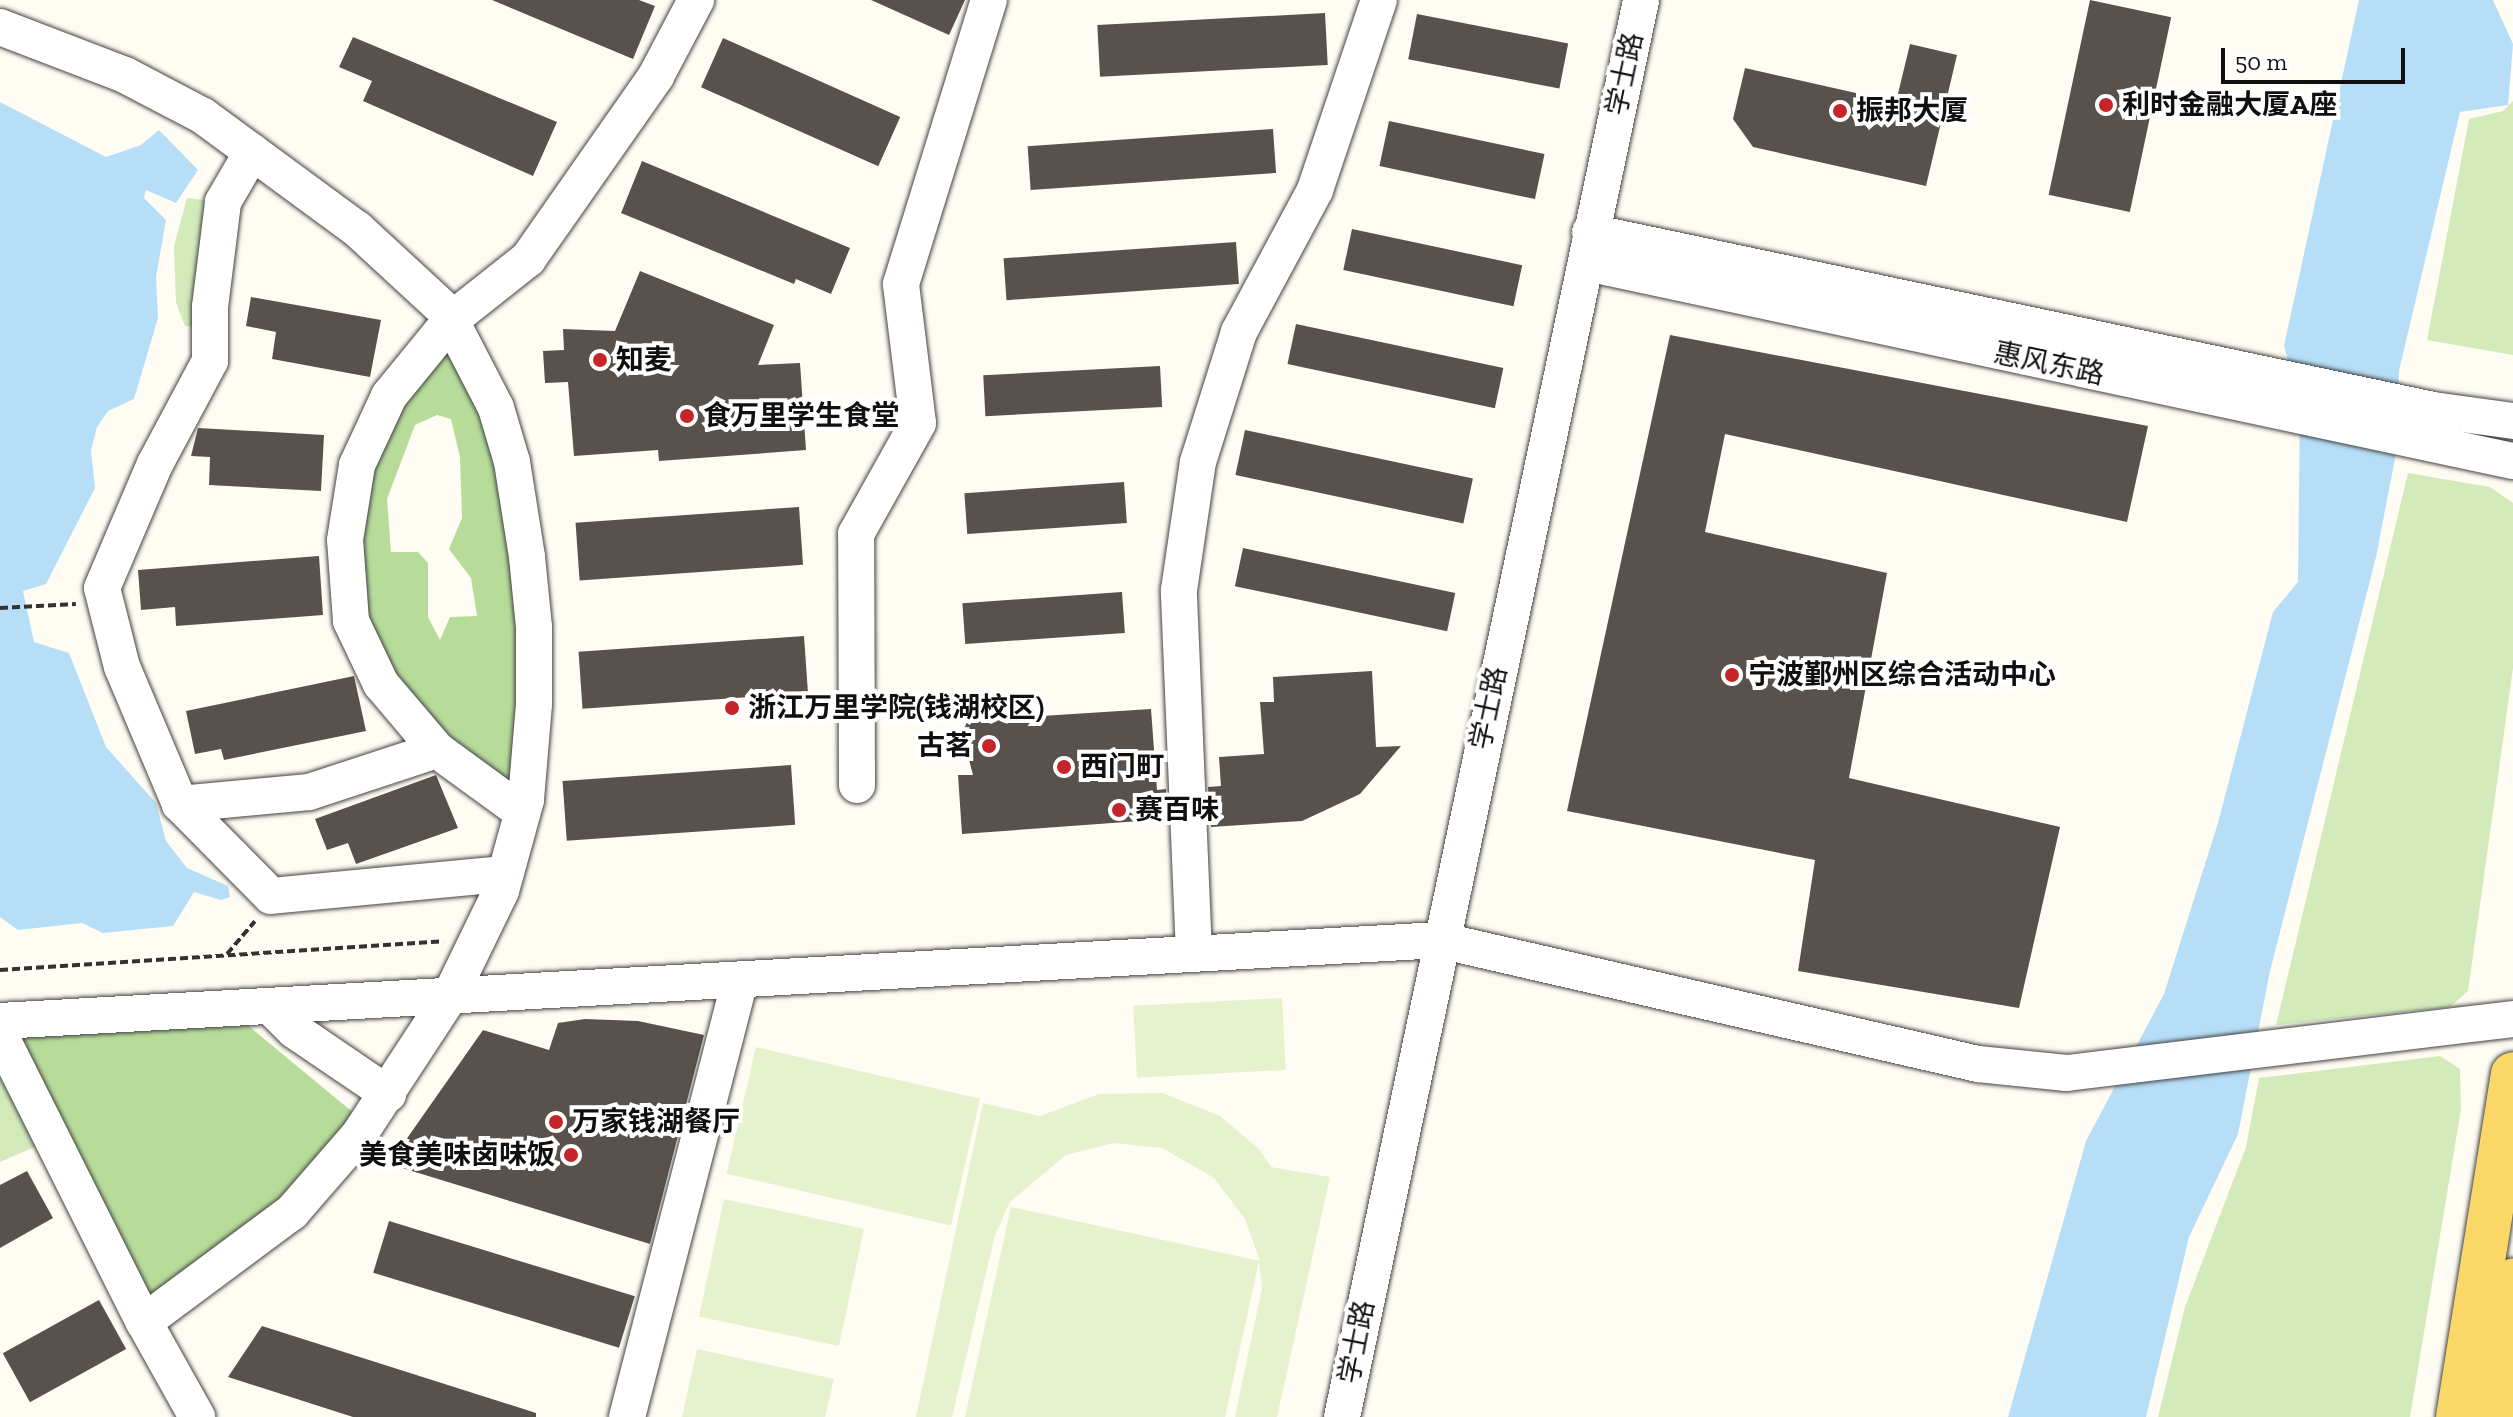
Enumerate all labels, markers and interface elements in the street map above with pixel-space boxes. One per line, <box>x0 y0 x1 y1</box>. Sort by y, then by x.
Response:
street label: 学士路 <box>1600 29 1650 119</box>
scale bar <box>2225 32 2409 82</box>
text: 50 m <box>2235 47 2287 76</box>
place label: 利时金融大厦A座 <box>2122 88 2337 122</box>
place label: 振邦大厦 <box>1856 94 1968 128</box>
marker: 利时金融大厦A座 <box>2097 96 2115 114</box>
marker: 振邦大厦 <box>1831 102 1849 120</box>
street label: 惠风东路 <box>1991 336 2107 392</box>
place label: 知麦 <box>616 343 672 377</box>
marker: 知麦 <box>591 351 609 369</box>
place label: 食万里学生食堂 <box>703 399 899 433</box>
marker: 食万里学生食堂 <box>678 407 696 425</box>
place label: 宁波鄞州区综合活动中心 <box>1748 658 2056 692</box>
street label: 学士路 <box>1464 663 1514 753</box>
marker: 宁波鄞州区综合活动中心 <box>1723 666 1741 684</box>
place label: 浙江万里学院(钱湖校区) <box>748 691 1044 725</box>
marker: 浙江万里学院(钱湖校区) <box>723 699 741 717</box>
place label: 古茗 <box>917 729 973 763</box>
marker: 古茗 <box>980 737 998 755</box>
place label: 西门町 <box>1080 750 1164 784</box>
marker: 西门町 <box>1055 758 1073 776</box>
place label: 赛百味 <box>1135 793 1219 827</box>
marker: 赛百味 <box>1110 801 1128 819</box>
place label: 万家钱湖餐厅 <box>572 1105 740 1139</box>
marker: 万家钱湖餐厅 <box>547 1113 565 1131</box>
place label: 美食美味卤味饭 <box>359 1138 555 1172</box>
marker: 美食美味卤味饭 <box>562 1146 580 1164</box>
street label: 学士路 <box>1332 1298 1382 1386</box>

